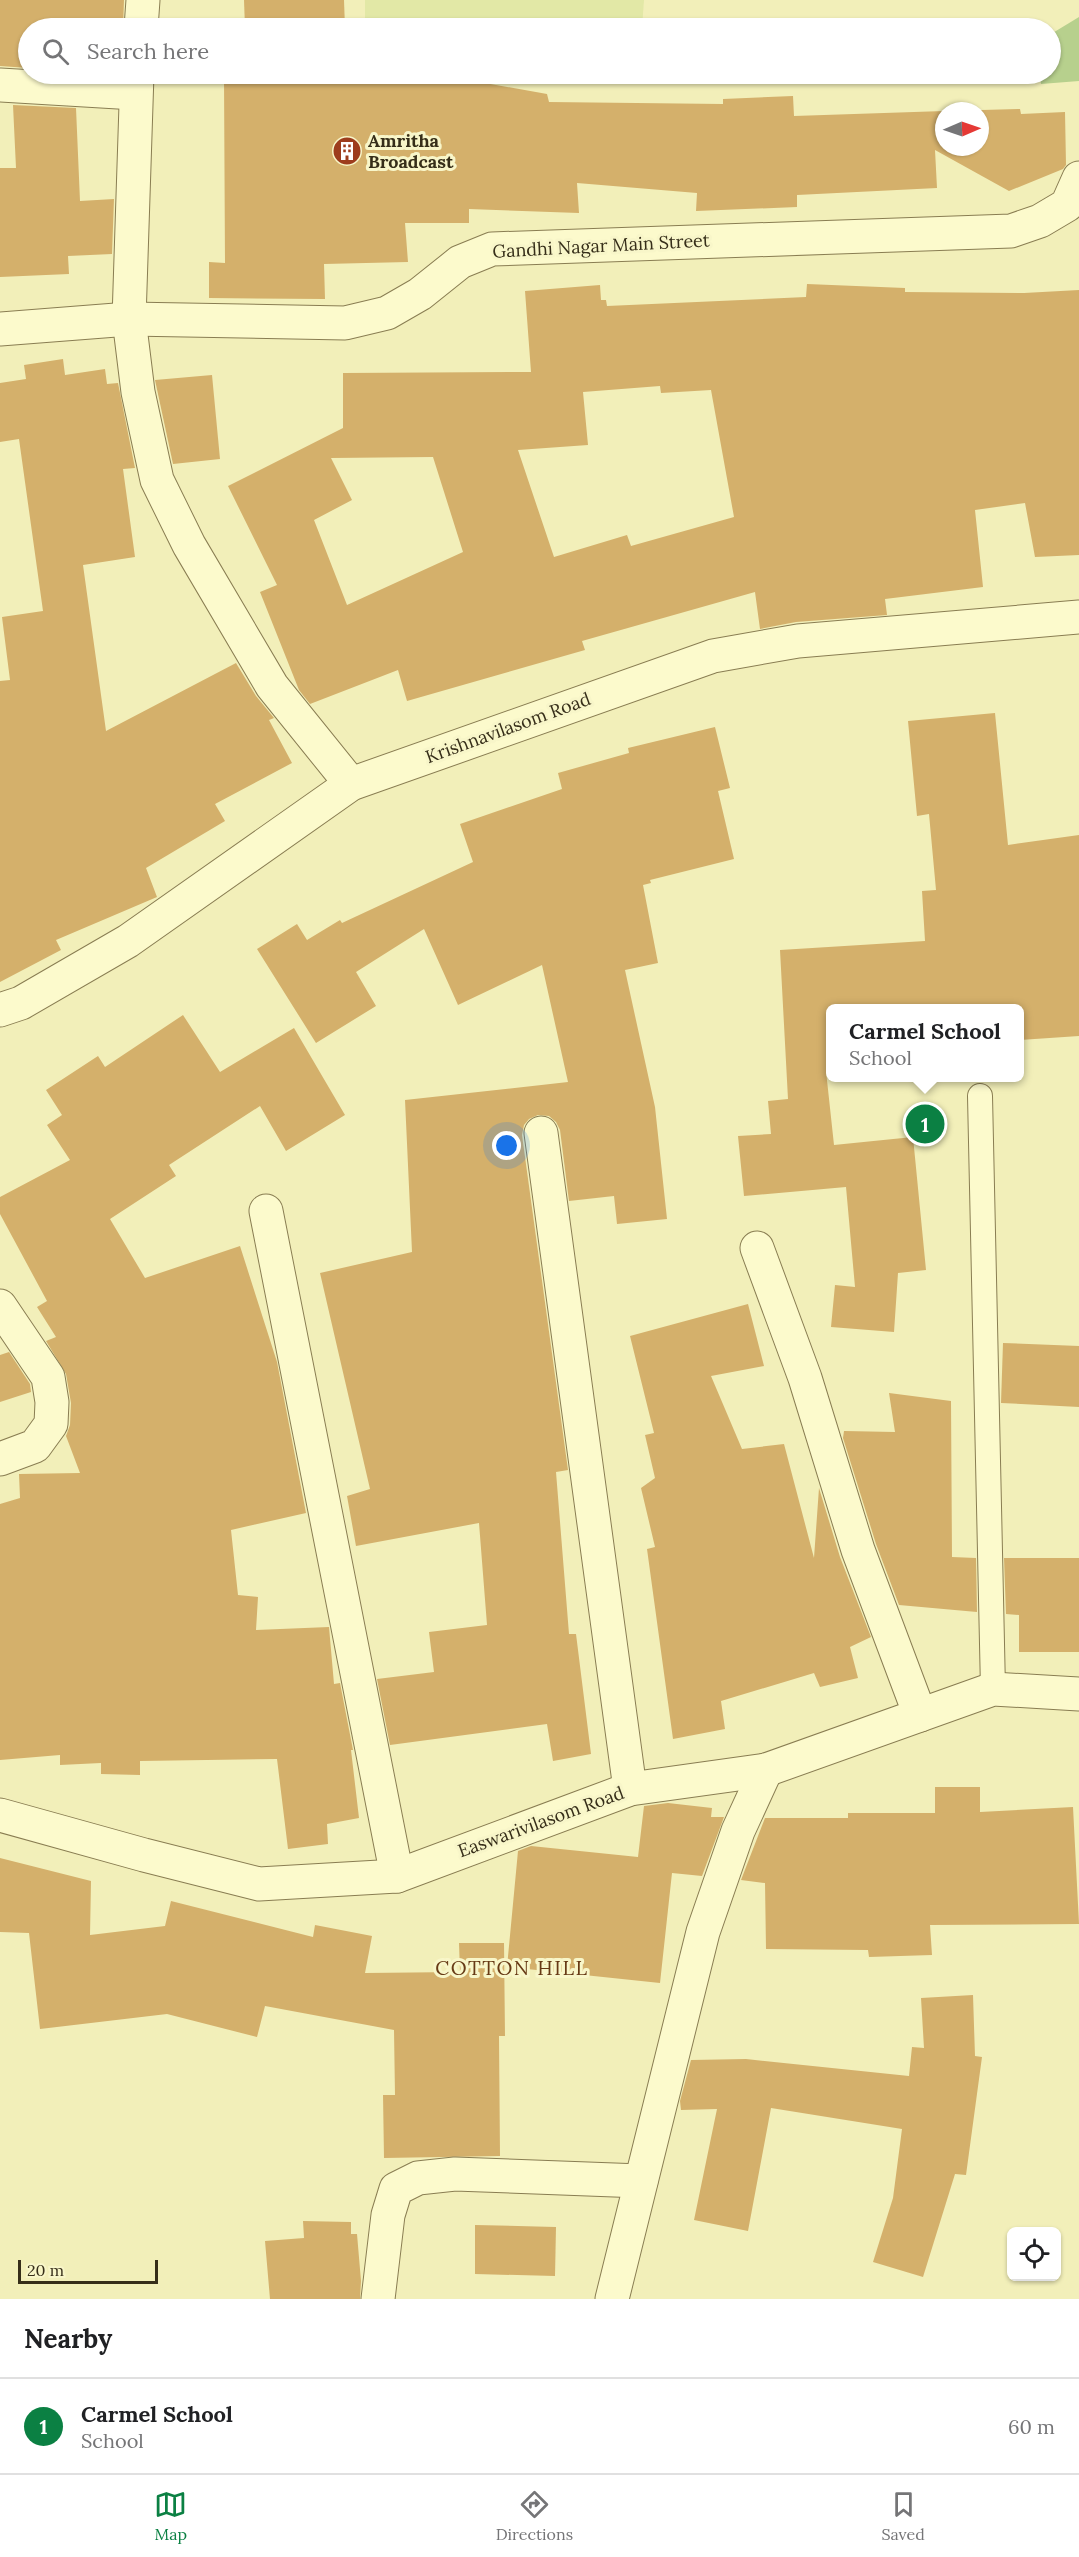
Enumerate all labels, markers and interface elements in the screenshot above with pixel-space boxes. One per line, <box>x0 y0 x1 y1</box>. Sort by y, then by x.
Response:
search box <box>18 18 1061 84</box>
icon: search <box>39 35 72 68</box>
text: Search here <box>87 37 209 65</box>
north arrow <box>935 102 989 156</box>
place label: Amritha Broadcast <box>368 129 454 173</box>
building icon: Amritha Broadcast <box>331 135 363 167</box>
street label: Gandhi Nagar Main Street <box>492 228 710 263</box>
street label: Krishnavilasom Road <box>422 687 594 768</box>
popup <box>826 1004 1024 1082</box>
text: Carmel School <box>849 1017 1001 1045</box>
text: School <box>849 1045 912 1070</box>
pin: 1 <box>906 1102 944 1146</box>
your location <box>492 1131 521 1160</box>
street label: Easwarivilasom Road <box>455 1781 627 1862</box>
district label: COTTON HILL <box>435 1955 589 1980</box>
map controls <box>1007 2227 1061 2281</box>
button: locate <box>1007 2227 1061 2281</box>
scale bar <box>18 2257 158 2284</box>
text: 20 m <box>27 2260 64 2280</box>
text: Nearby <box>24 2322 112 2355</box>
text: Carmel School <box>81 2400 233 2428</box>
text: 1 <box>39 2414 48 2439</box>
text: 60 m <box>1008 2414 1055 2439</box>
text: School <box>81 2428 144 2453</box>
tab: Map <box>154 2488 187 2544</box>
tab: Directions <box>496 2488 573 2544</box>
tab: Saved <box>881 2488 925 2544</box>

